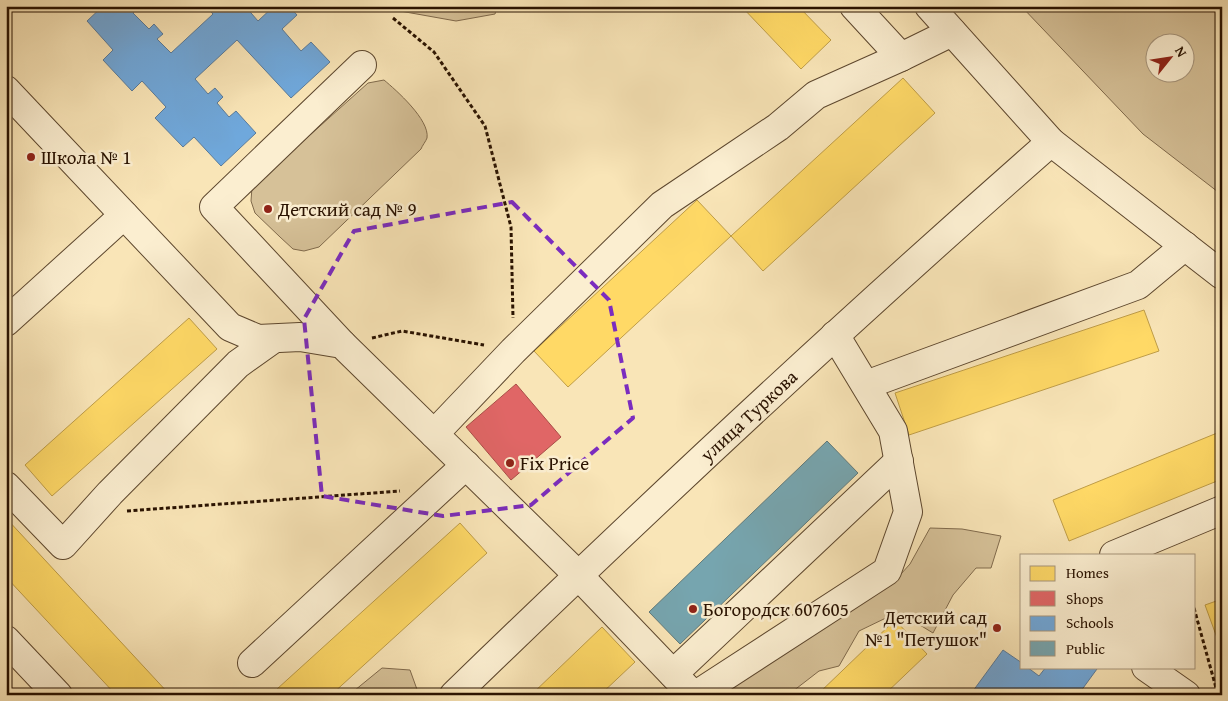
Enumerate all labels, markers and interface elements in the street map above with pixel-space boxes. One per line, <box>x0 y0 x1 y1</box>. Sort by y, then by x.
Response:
north arrow <box>1146 32 1196 82</box>
text: N <box>1170 42 1193 61</box>
place label: Школа № 1 <box>41 143 132 171</box>
marker: Школа № 1 <box>25 151 37 163</box>
place label: Детский сад № 9 <box>277 195 417 223</box>
marker: Детский сад № 9 <box>262 203 274 215</box>
street label: улица Туркова <box>693 363 803 469</box>
place label: Fix Price <box>520 449 589 477</box>
marker: Fix Price <box>504 457 516 469</box>
legend <box>1020 554 1196 668</box>
text: Homes <box>1066 562 1109 583</box>
text: Shops <box>1066 588 1103 609</box>
place label: Богородск 607605 <box>703 595 849 623</box>
marker: Богородск 607605 <box>687 603 699 615</box>
place label: Детский сад №1 "Петушок" <box>865 603 987 653</box>
text: Schools <box>1066 612 1114 633</box>
marker: Детский сад №1 "Петушок" <box>991 622 1003 634</box>
text: Public <box>1066 638 1105 659</box>

